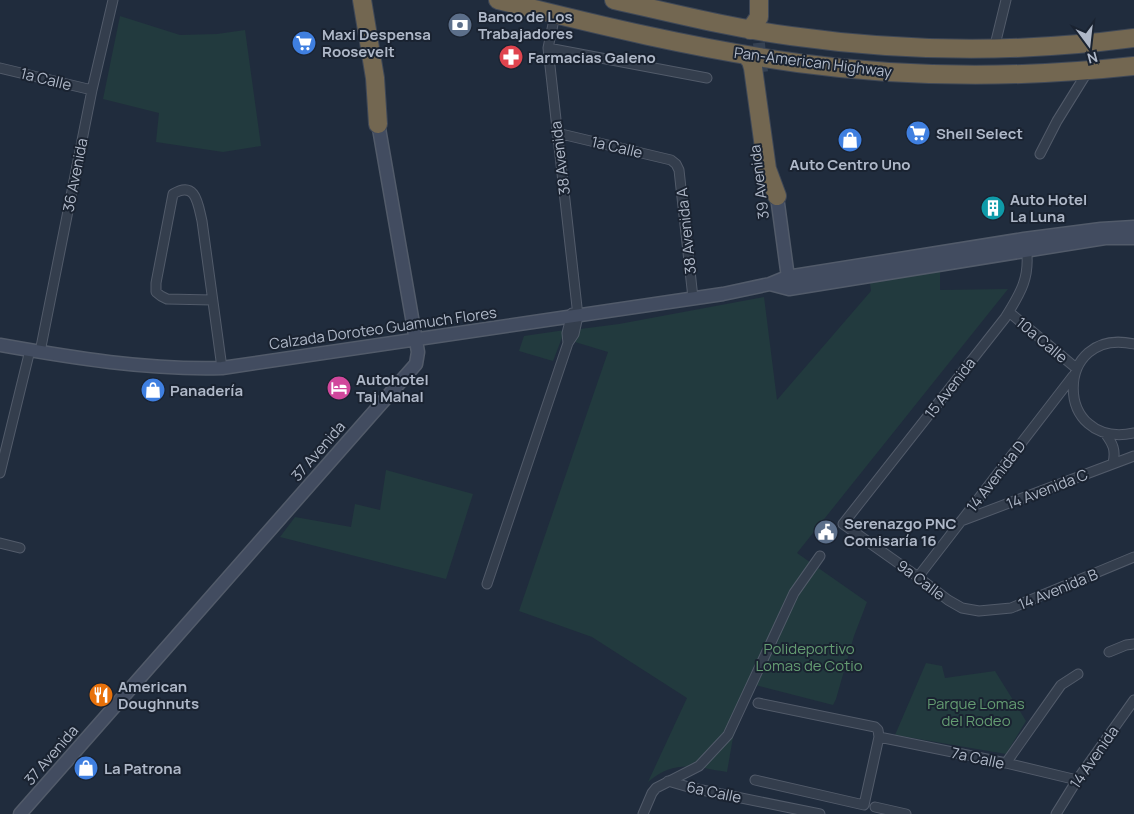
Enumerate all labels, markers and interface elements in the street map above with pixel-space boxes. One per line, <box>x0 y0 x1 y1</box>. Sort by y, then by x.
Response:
place label: Banco de Los Trabajadores <box>478 6 573 44</box>
bank icon: Banco de Los Trabajadores <box>447 12 473 38</box>
north arrow <box>1064 20 1114 70</box>
place label: Maxi Despensa Roosevelt <box>322 24 431 62</box>
supermarket icon: Maxi Despensa Roosevelt <box>291 30 317 56</box>
street label: Pan-American Highway <box>733 42 893 82</box>
pharmacy icon: Farmacias Galeno <box>498 44 524 70</box>
place label: Farmacias Galeno <box>528 47 656 68</box>
text: N <box>1085 48 1100 69</box>
street label: 1a Calle <box>18 63 74 96</box>
street label: 38 Avenida <box>545 120 575 196</box>
supermarket icon: Shell Select <box>905 120 931 146</box>
place label: Shell Select <box>936 123 1023 144</box>
shop icon: Auto Centro Uno <box>837 127 863 153</box>
street label: 1a Calle <box>589 131 645 163</box>
street label: 36 Avenida <box>58 136 92 214</box>
street label: 39 Avenida <box>744 143 774 221</box>
place label: Auto Centro Uno <box>790 154 910 175</box>
street label: 38 Avenida A <box>671 186 701 275</box>
place label: Auto Hotel La Luna <box>1010 189 1087 227</box>
building icon: Auto Hotel La Luna <box>980 195 1006 221</box>
street label: Calzada Doroteo Guamuch Flores <box>268 302 498 354</box>
street label: 10a Calle <box>1012 312 1072 368</box>
street label: 15 Avenida <box>920 353 980 423</box>
place label: Autohotel Taj Mahal <box>356 369 429 407</box>
hotel icon: Autohotel Taj Mahal <box>326 375 352 401</box>
shop icon: Panadería <box>140 377 166 403</box>
place label: Panadería <box>170 380 243 401</box>
street label: 37 Avenida <box>286 416 350 486</box>
street label: 14 Avenida D <box>962 436 1030 516</box>
street label: 14 Avenida C <box>1003 464 1091 514</box>
place label: Serenazgo PNC Comisaría 16 <box>844 513 957 551</box>
public building icon: Serenazgo PNC Comisaría 16 <box>813 519 839 545</box>
street label: 9a Calle <box>893 555 950 605</box>
street label: 14 Avenida B <box>1015 563 1101 615</box>
park label: Polideportivo Lomas de Cotio <box>755 638 863 676</box>
place label: American Doughnuts <box>118 676 199 714</box>
restaurant icon: American Doughnuts <box>88 682 114 708</box>
park label: Parque Lomas del Rodeo <box>927 693 1025 731</box>
street label: 37 Avenida <box>19 720 83 790</box>
street label: 14 Avenida <box>1065 721 1123 793</box>
street label: 7a Calle <box>950 742 1007 774</box>
shop icon: La Patrona <box>73 755 99 781</box>
place label: La Patrona <box>104 758 181 779</box>
street label: 6a Calle <box>685 776 744 808</box>

